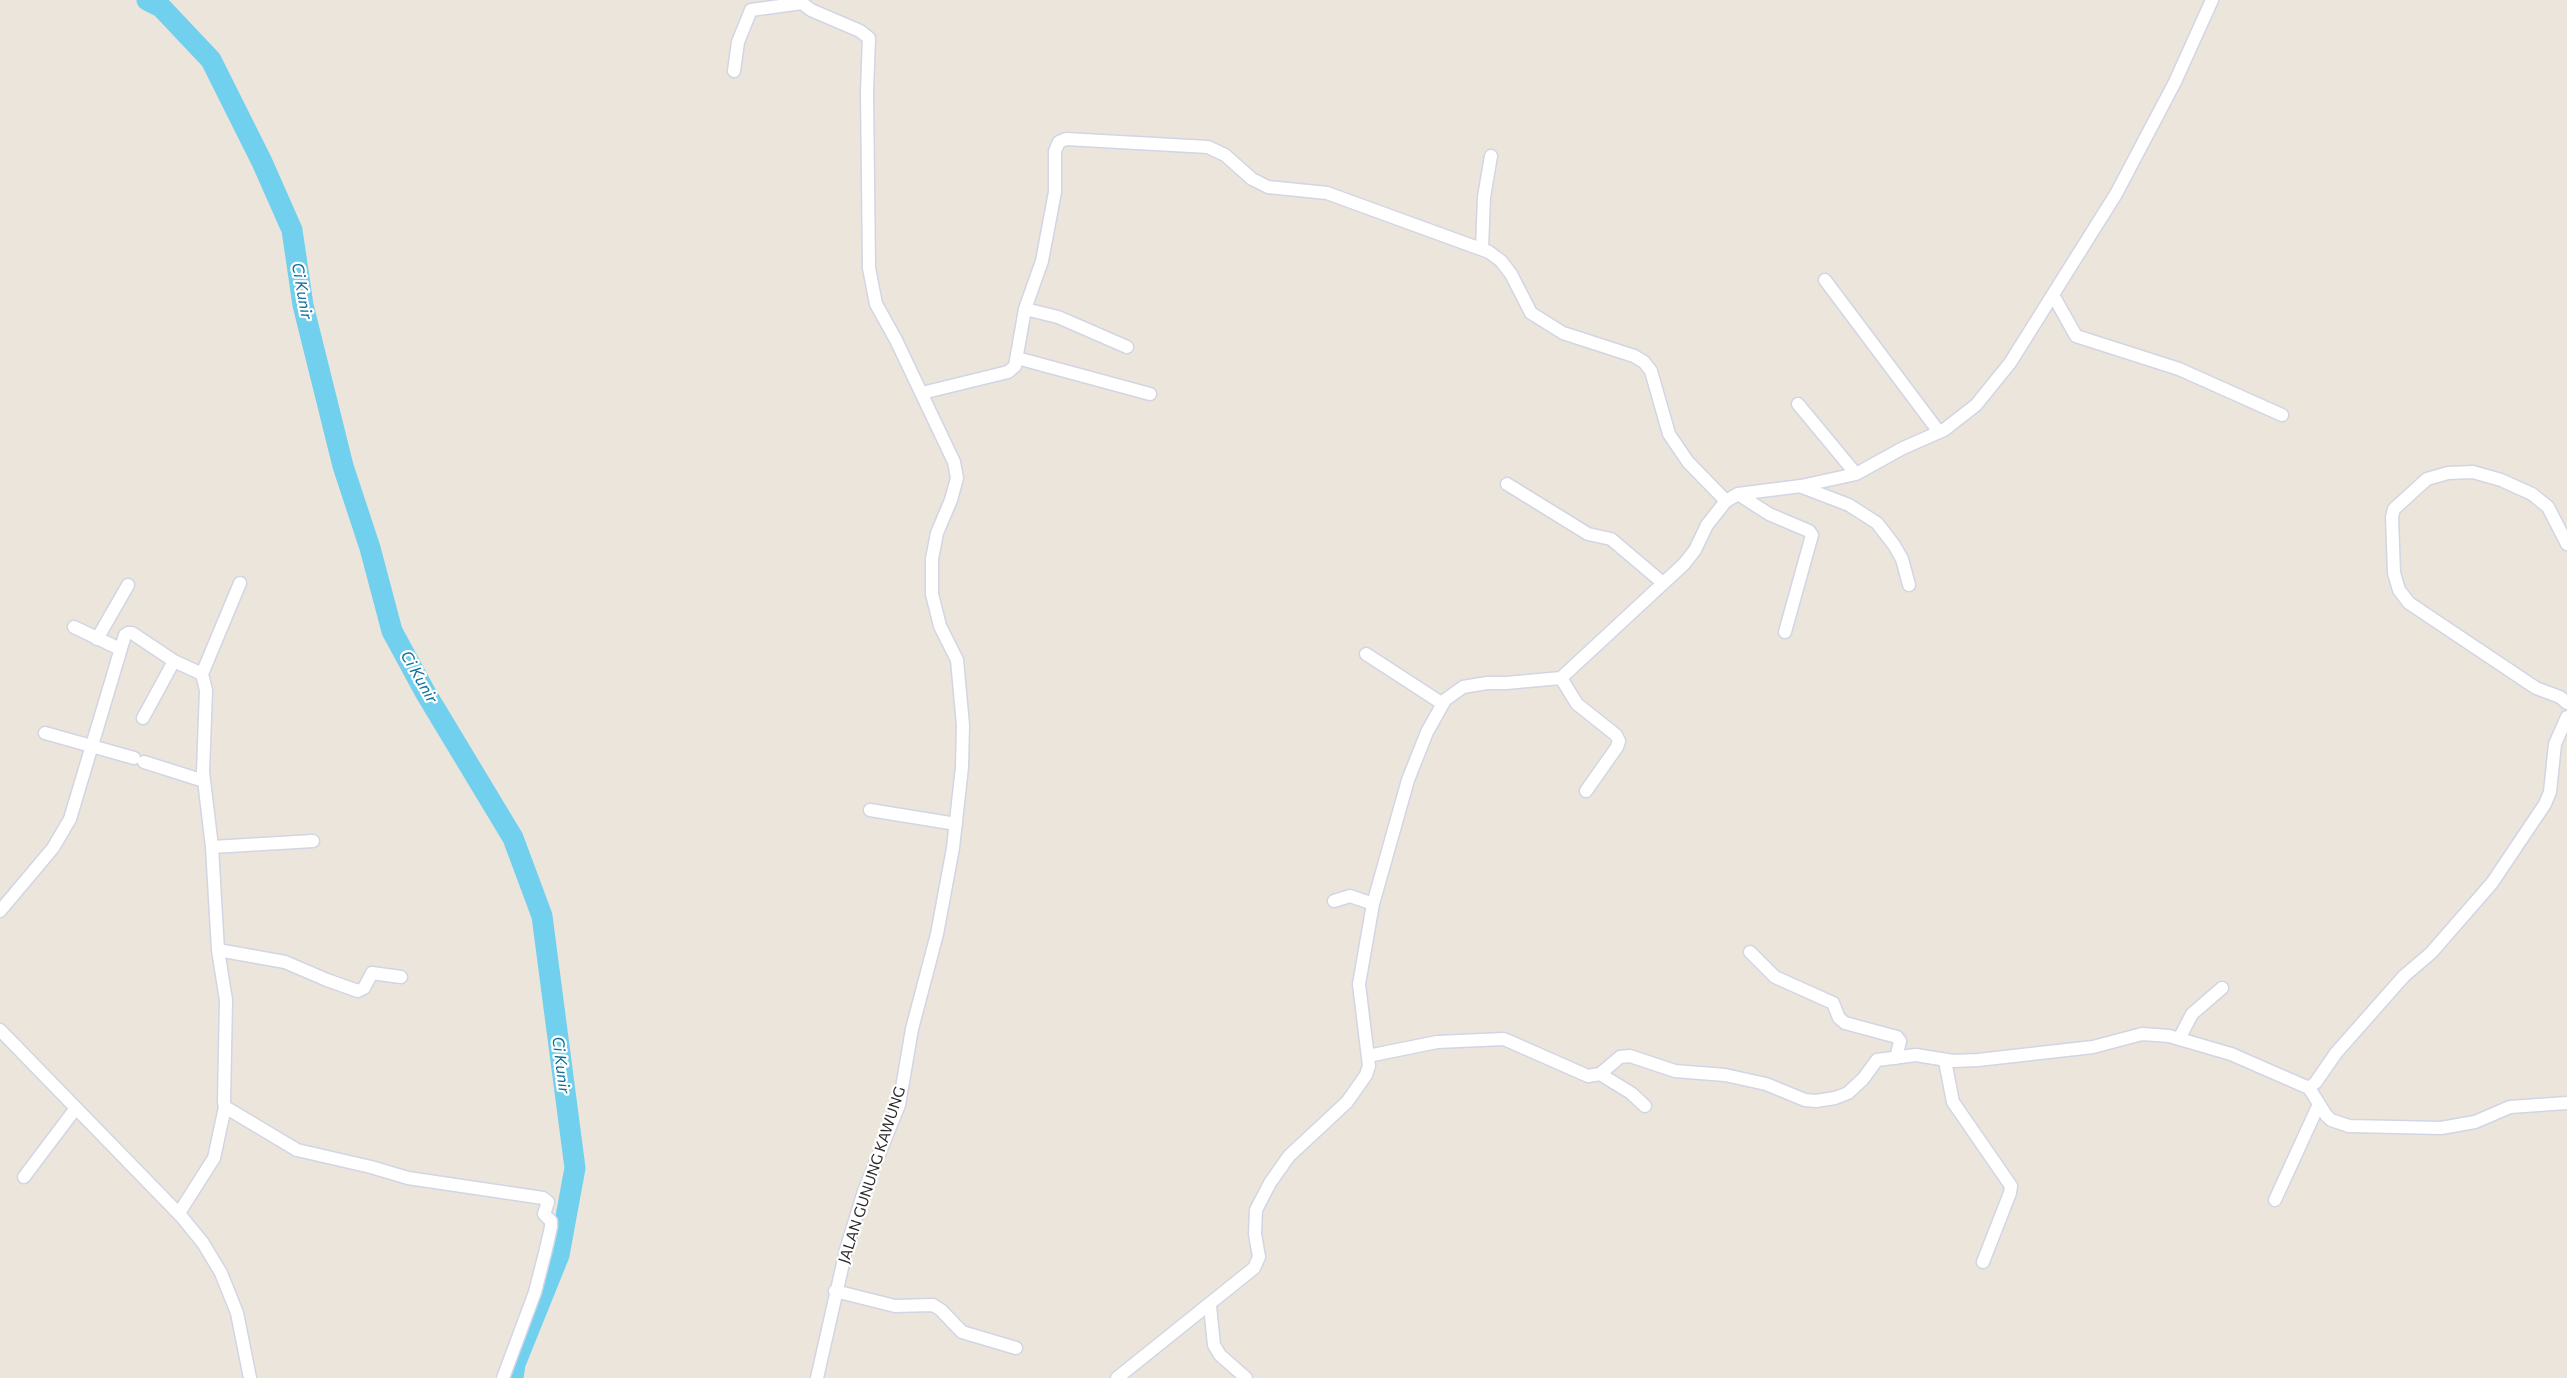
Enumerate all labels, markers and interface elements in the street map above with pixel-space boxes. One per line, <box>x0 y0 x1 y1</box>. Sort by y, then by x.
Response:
water label: Ci Kunir <box>288 261 316 321</box>
water label: Ci Kunir <box>396 647 442 707</box>
water label: Ci Kunir <box>548 1035 574 1095</box>
street label: JALAN GUNUNG KAWUNG <box>835 1084 909 1266</box>

